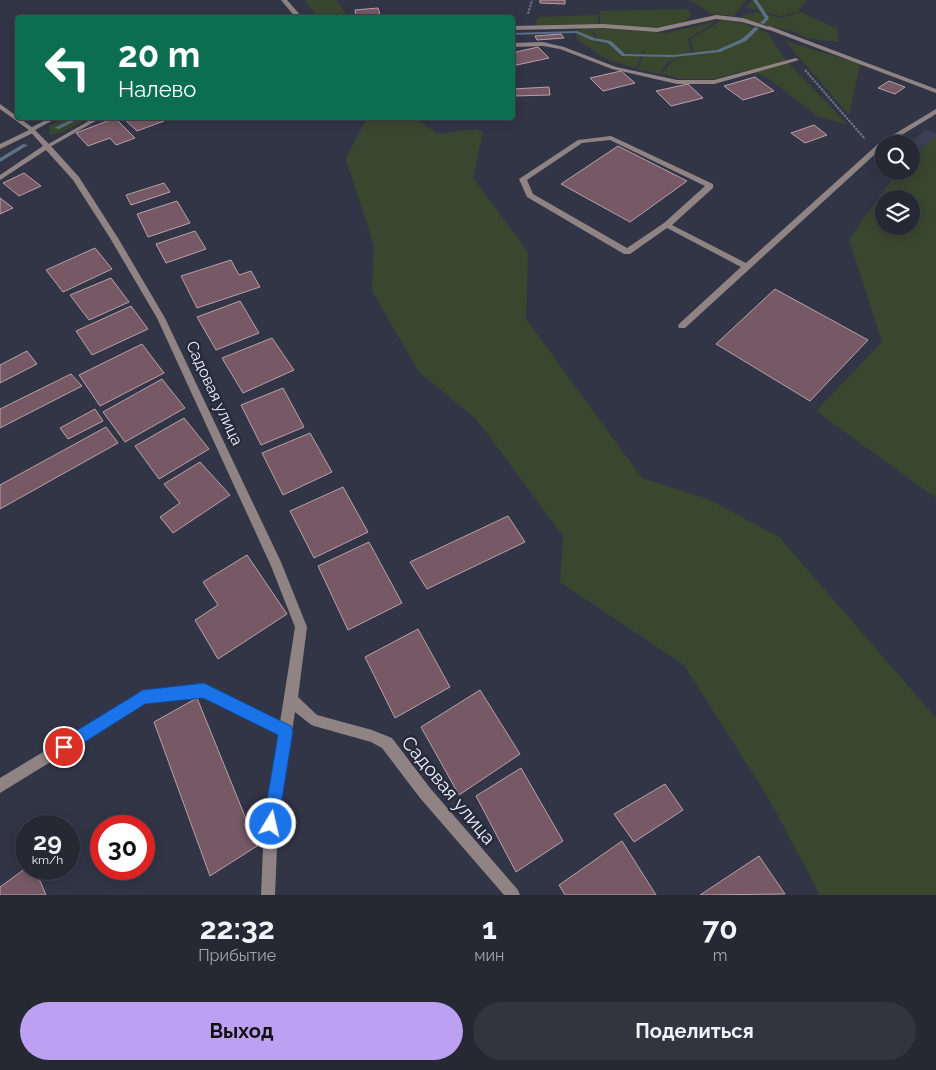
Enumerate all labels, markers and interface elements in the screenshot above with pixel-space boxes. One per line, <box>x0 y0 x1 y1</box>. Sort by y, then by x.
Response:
text: 20 m <box>118 34 200 75</box>
icon: left <box>35 35 100 100</box>
text: Налево <box>118 76 196 102</box>
map controls <box>875 135 920 235</box>
button: search <box>875 135 920 180</box>
button: layers <box>875 190 920 235</box>
street label: Садовая улица <box>182 338 247 448</box>
pin <box>43 726 85 768</box>
street label: Садовая улица <box>397 732 501 848</box>
icon: arrive <box>50 733 78 761</box>
position arrow <box>244 797 296 849</box>
speed limit sign: 30 <box>90 815 155 880</box>
text: 29 <box>33 826 62 856</box>
text: km/h <box>32 853 63 867</box>
text: 22:32 <box>200 911 275 946</box>
text: 1 <box>482 911 497 946</box>
text: 70 <box>703 911 738 946</box>
text: Прибытие <box>198 946 276 965</box>
text: мин <box>474 946 504 965</box>
text: m <box>713 946 728 965</box>
button: Выход <box>20 1002 463 1060</box>
button: Поделиться <box>473 1002 916 1060</box>

